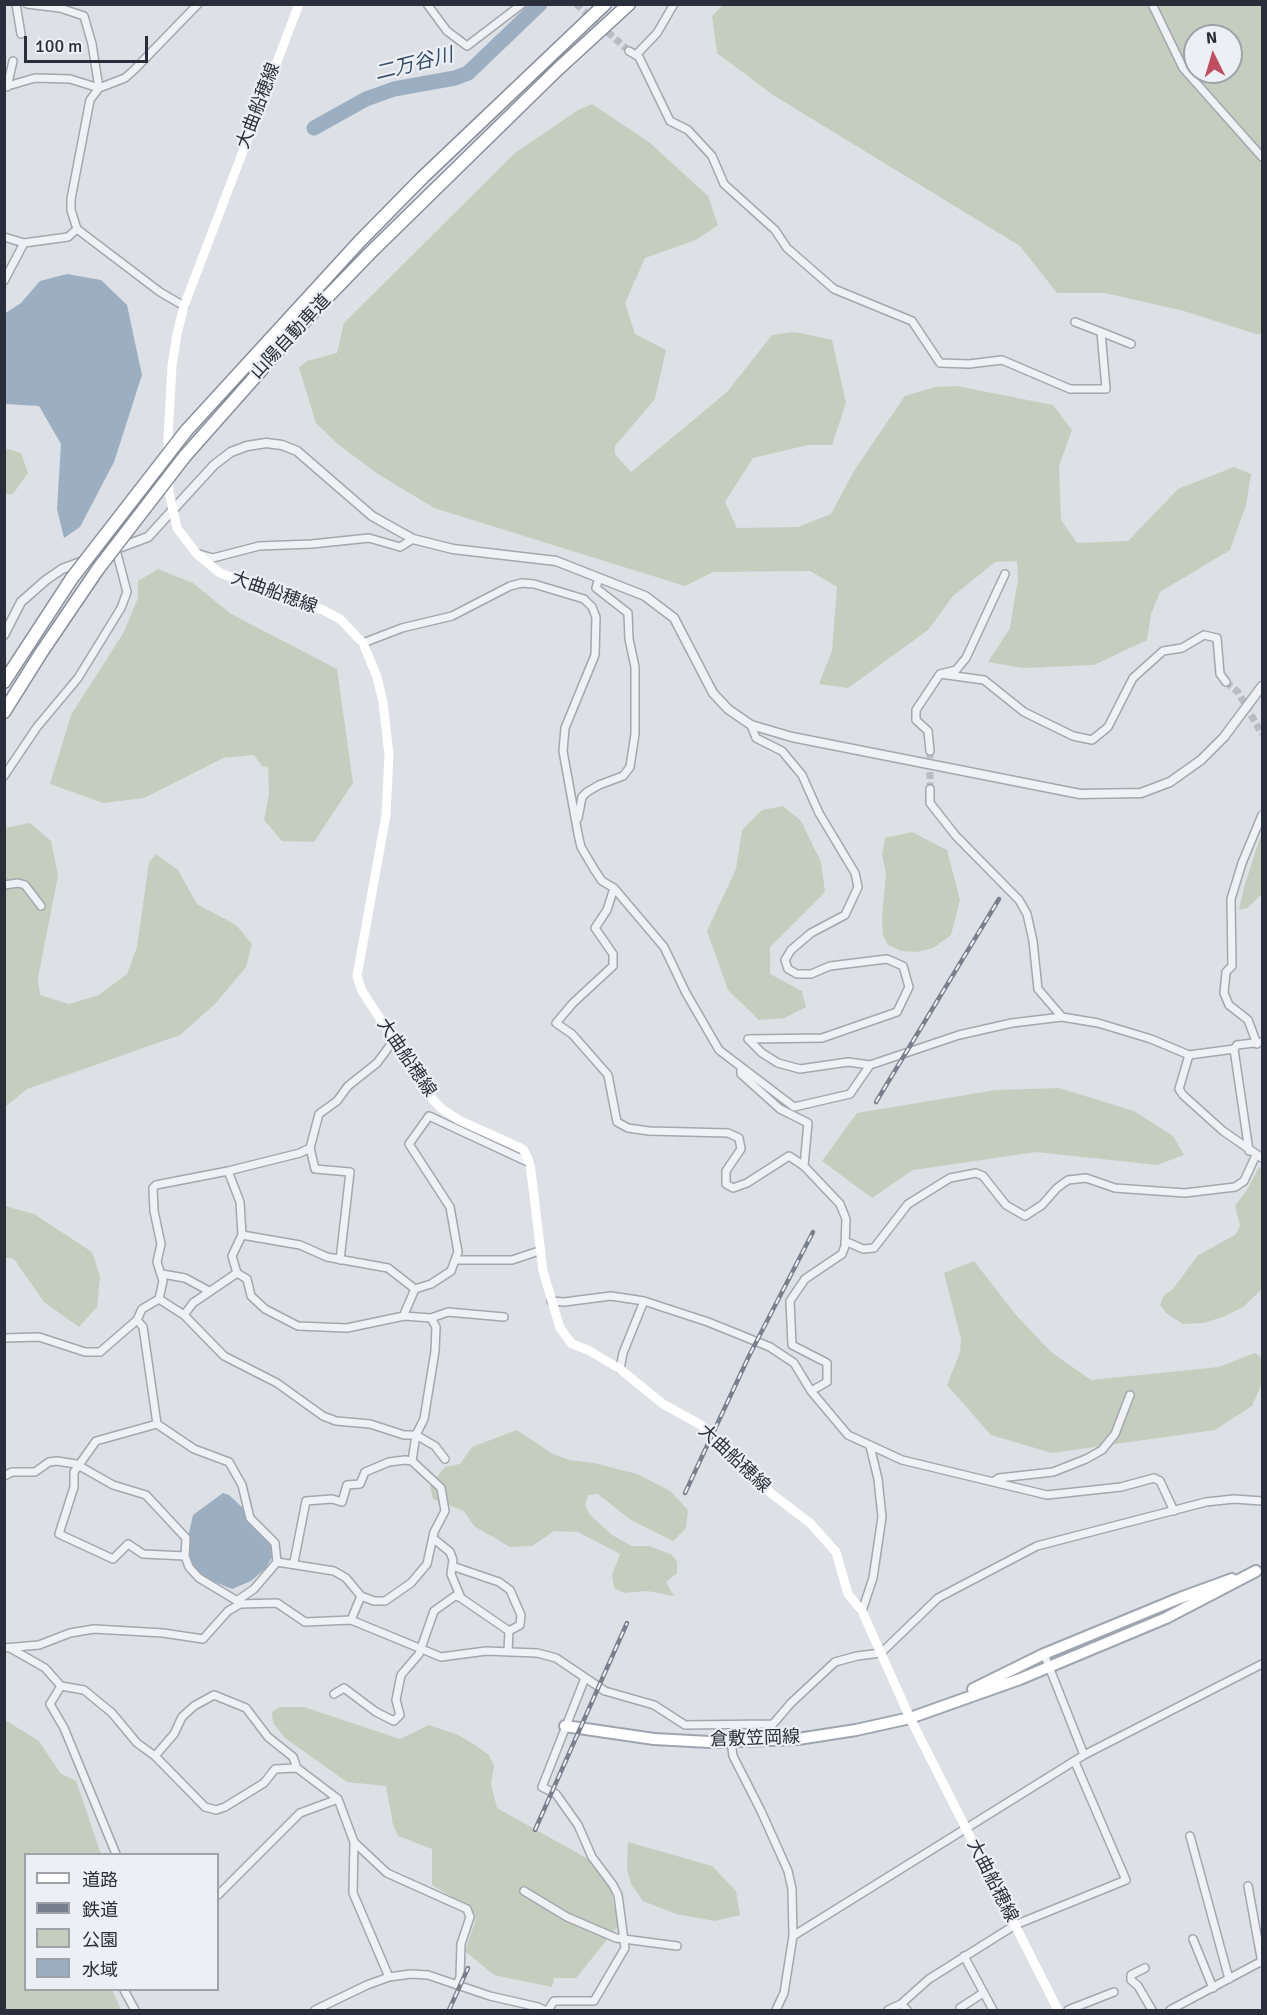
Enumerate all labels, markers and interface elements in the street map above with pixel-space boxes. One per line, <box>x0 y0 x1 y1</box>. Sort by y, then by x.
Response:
scale bar <box>27 24 152 62</box>
north arrow <box>1183 24 1243 84</box>
text: N <box>1205 28 1218 49</box>
text: 100 m <box>35 35 82 57</box>
water label: 二万谷川 <box>372 44 456 86</box>
street label: 大曲船穂線 <box>233 60 285 152</box>
street label: 山陽自動車道 <box>246 290 336 384</box>
street label: 大曲船穂線 <box>228 567 320 619</box>
street label: 大曲船穂線 <box>372 1015 440 1101</box>
street label: 大曲船穂線 <box>694 1420 774 1498</box>
street label: 倉敷笠岡線 <box>710 1727 800 1751</box>
street label: 大曲船穂線 <box>962 1836 1022 1926</box>
legend <box>24 1853 219 1991</box>
text: 道路 <box>82 1869 118 1891</box>
text: 鉄道 <box>82 1899 118 1921</box>
text: 公園 <box>82 1929 118 1951</box>
text: 水域 <box>82 1959 118 1981</box>

